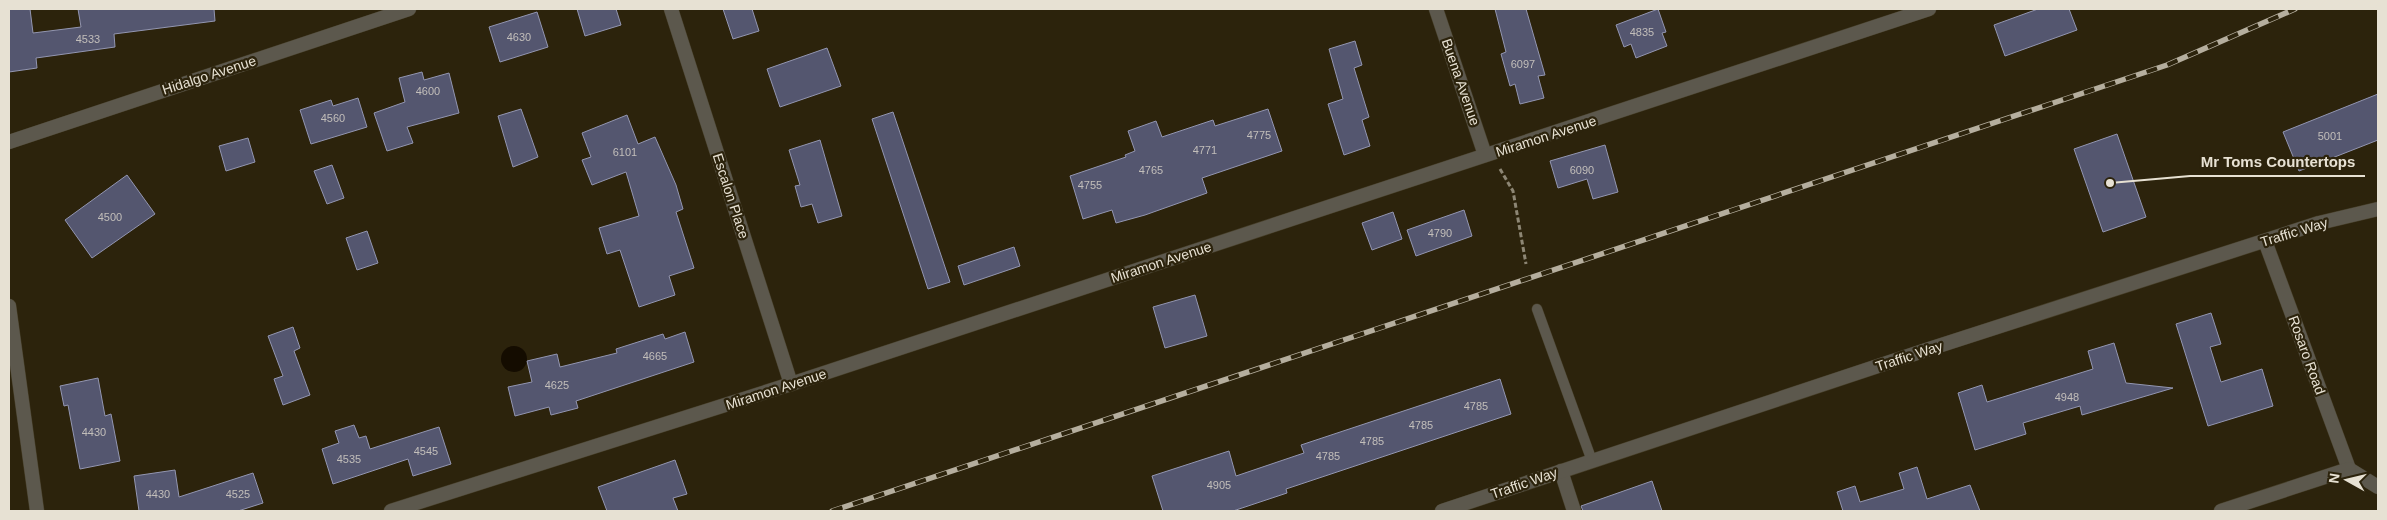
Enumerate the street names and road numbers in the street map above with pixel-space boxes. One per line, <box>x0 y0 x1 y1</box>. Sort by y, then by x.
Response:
street label: Buena Avenue <box>1439 36 1483 128</box>
street label: Hidalgo Avenue <box>160 52 258 98</box>
street label: Miramon Avenue <box>1494 112 1599 160</box>
street label: Escalon Place <box>710 151 752 241</box>
street label: Traffic Way <box>2258 214 2330 250</box>
street label: Miramon Avenue <box>1109 238 1214 286</box>
street label: Rosaro Road <box>2285 314 2329 396</box>
street label: Traffic Way <box>1873 338 1945 374</box>
street label: Miramon Avenue <box>724 365 829 413</box>
street label: Traffic Way <box>1489 464 1559 502</box>

